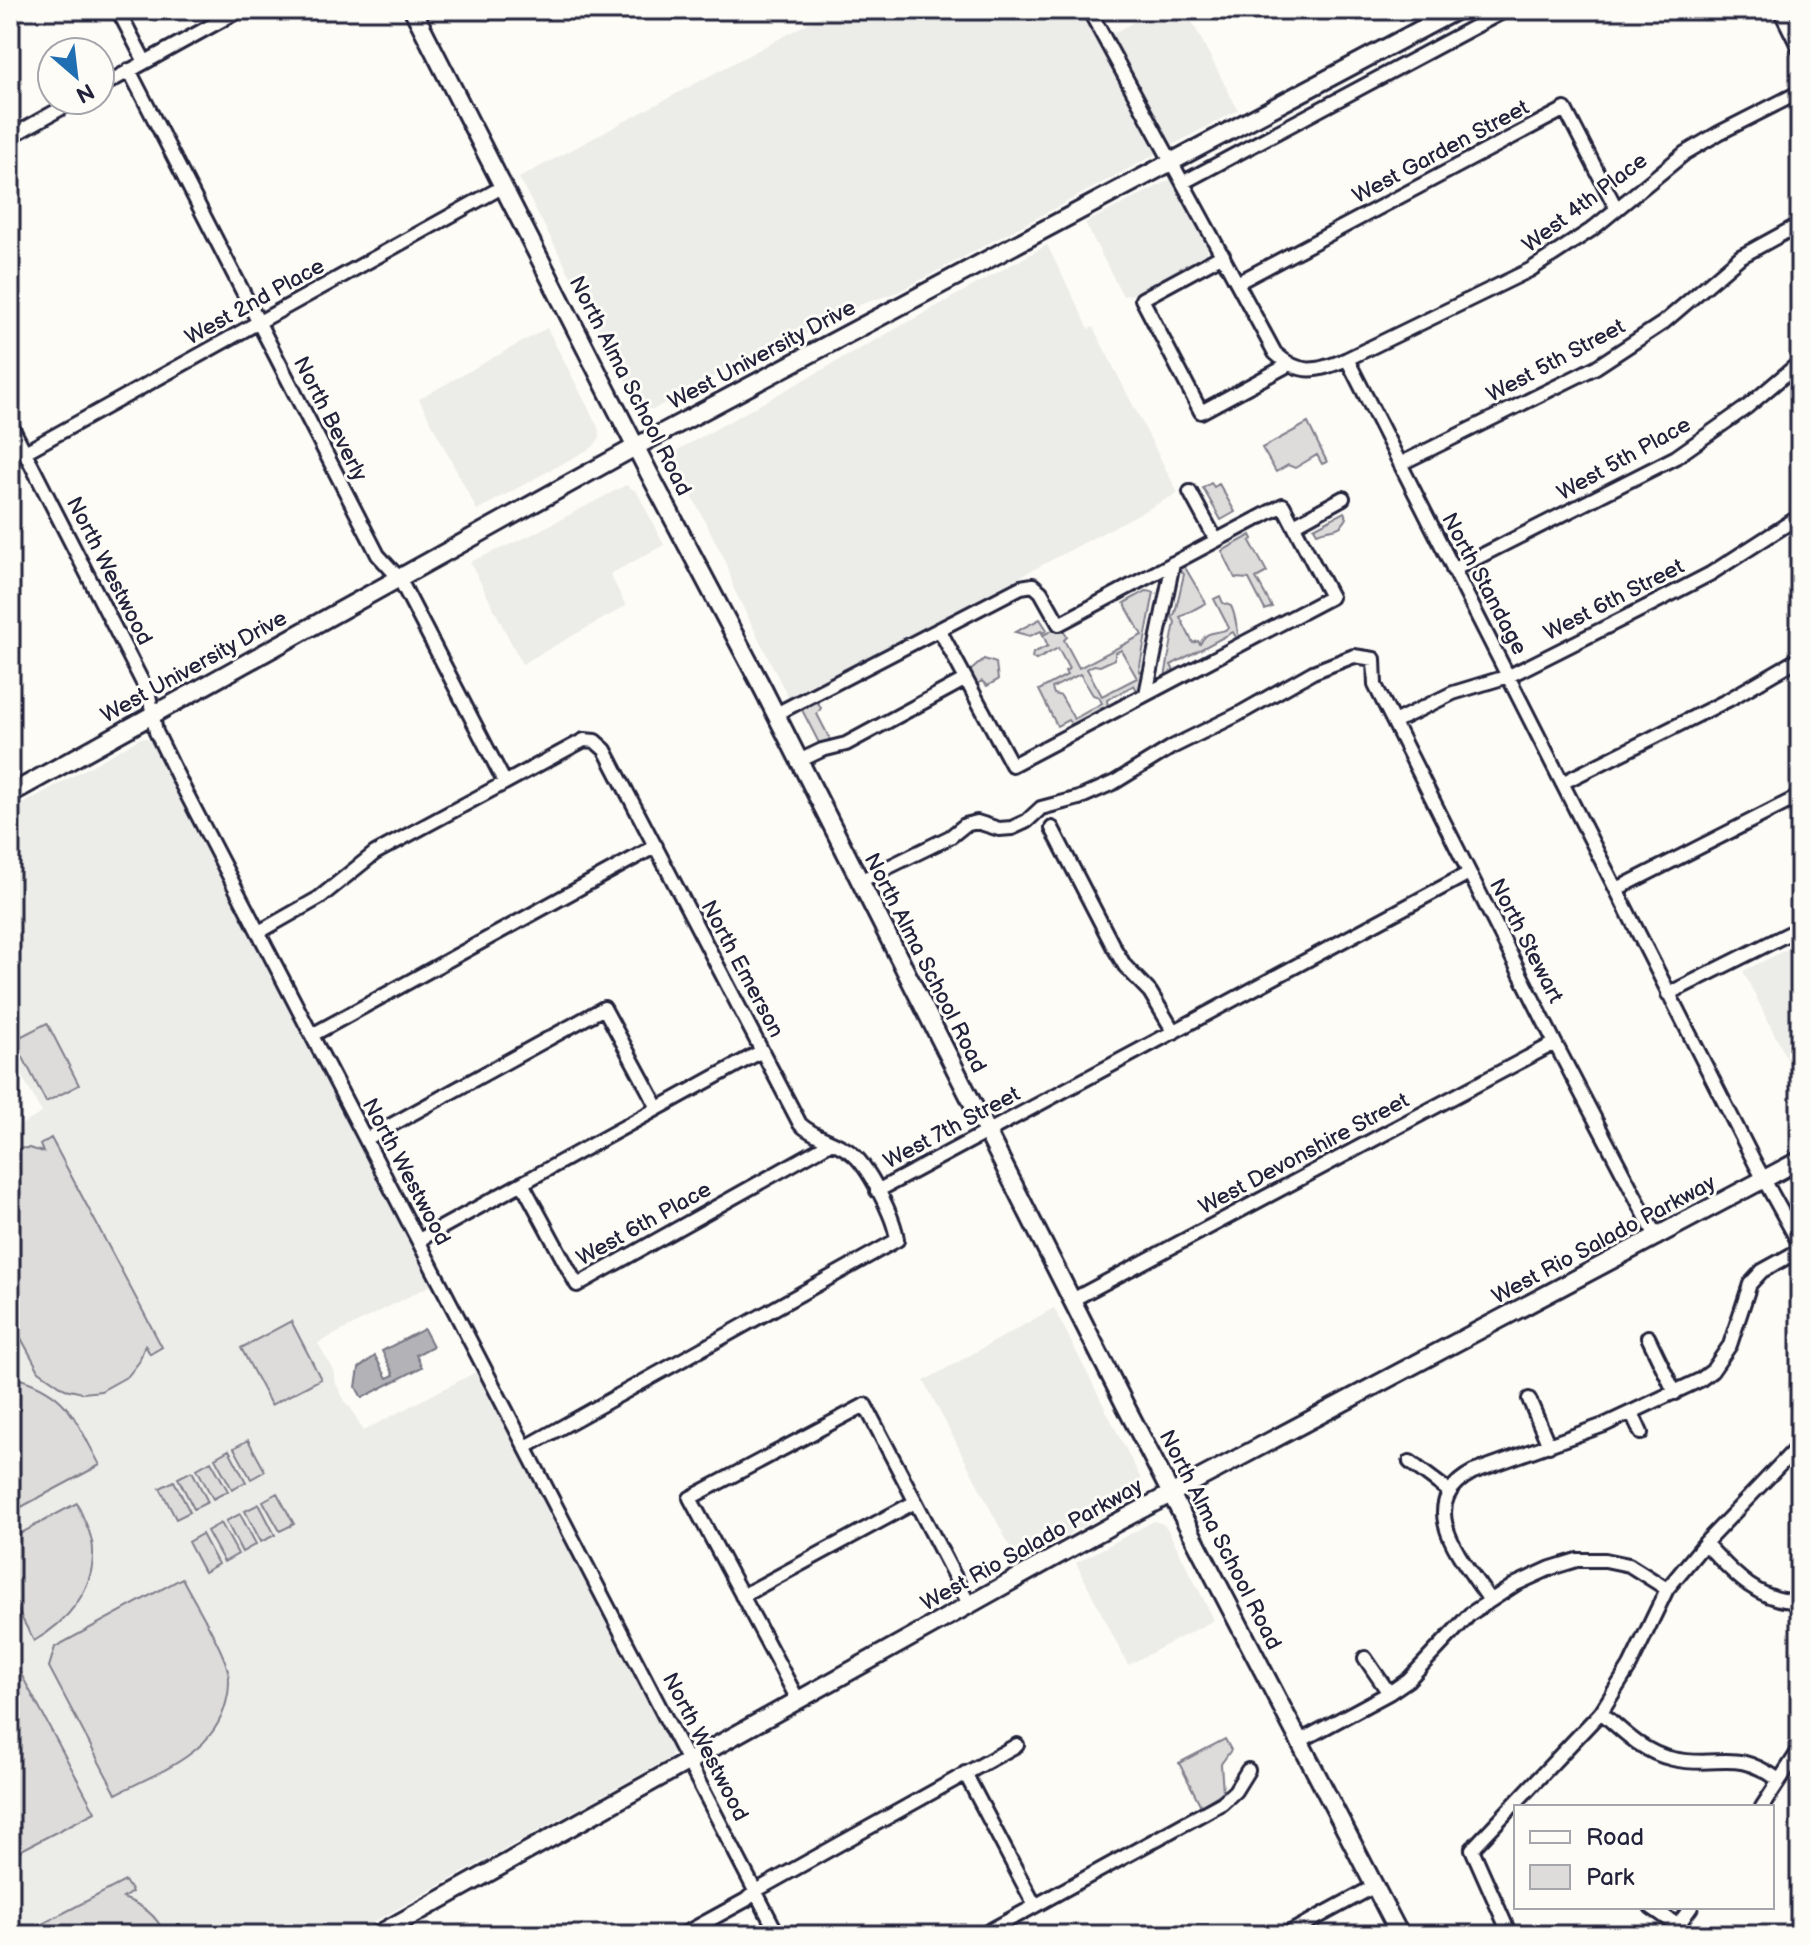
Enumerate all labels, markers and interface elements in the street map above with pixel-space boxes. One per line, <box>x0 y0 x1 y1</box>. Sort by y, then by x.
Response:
north arrow <box>36 36 116 116</box>
text: N <box>71 77 98 108</box>
street label: West Garden Street <box>1348 94 1534 210</box>
street label: West 4th Place <box>1517 147 1653 259</box>
street label: West 2nd Place <box>181 253 329 351</box>
street label: North Alma School Road <box>563 272 697 500</box>
street label: West University Drive <box>664 294 860 416</box>
street label: West 5th Street <box>1482 313 1630 409</box>
street label: North Beverly <box>287 352 373 486</box>
street label: West 5th Place <box>1552 411 1696 507</box>
street label: North Westwood <box>60 492 158 650</box>
street label: North Standage <box>1435 508 1533 660</box>
street label: West 6th Street <box>1539 553 1689 647</box>
street label: West University Drive <box>96 605 292 729</box>
street label: North Alma School Road <box>858 849 992 1077</box>
street label: North Stewart <box>1483 874 1569 1008</box>
street label: North Emerson <box>695 896 789 1042</box>
street label: West 7th Street <box>879 1081 1025 1175</box>
street label: West Devonshire Street <box>1194 1087 1414 1221</box>
street label: North Westwood <box>356 1094 456 1250</box>
street label: West Rio Salado Parkway <box>1488 1170 1720 1310</box>
street label: West 6th Place <box>572 1176 716 1272</box>
street label: North Alma School Road <box>1153 1426 1287 1654</box>
street label: West Rio Salado Parkway <box>916 1473 1148 1617</box>
street label: North Westwood <box>656 1668 754 1826</box>
legend <box>1514 1805 1774 1909</box>
text: Road <box>1586 1823 1644 1852</box>
text: Park <box>1586 1863 1634 1892</box>

